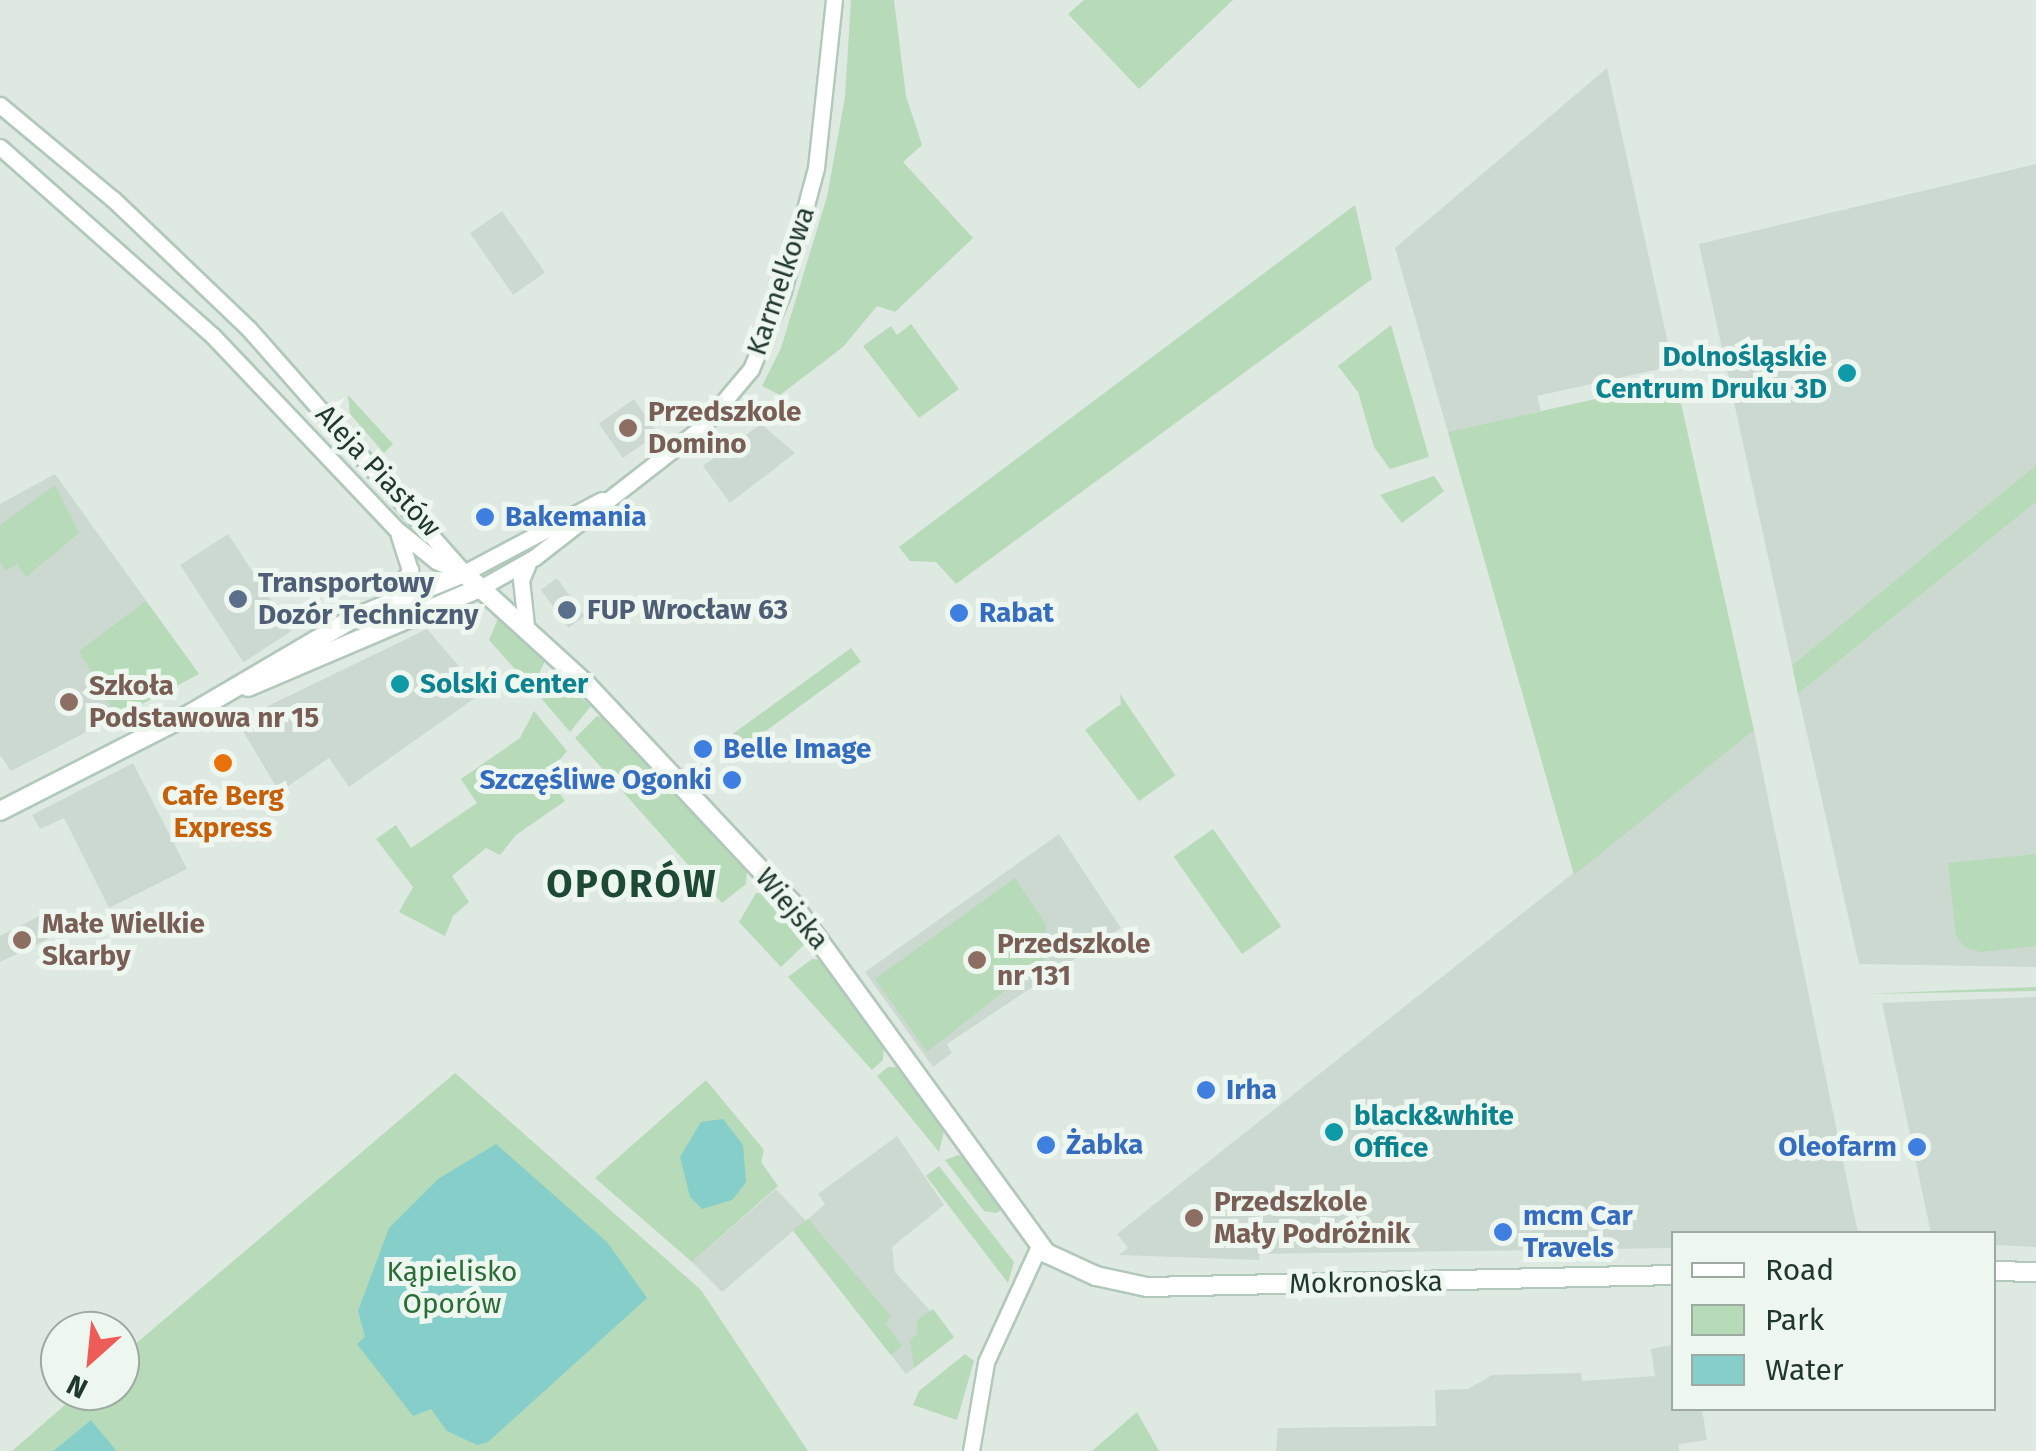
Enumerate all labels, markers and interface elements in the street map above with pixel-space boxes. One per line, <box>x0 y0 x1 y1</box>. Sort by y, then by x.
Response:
street label: Karmelkowa <box>740 202 822 360</box>
place label: Dolnośląskie Centrum Druku 3D <box>1595 340 1827 406</box>
marker: Dolnośląskie Centrum Druku 3D <box>1836 362 1858 384</box>
place label: Przedszkole Domino <box>648 395 801 461</box>
street label: Aleja Piastów <box>308 398 448 544</box>
marker: Przedszkole Domino <box>617 417 639 439</box>
place label: Bakemania <box>505 500 647 534</box>
marker: Bakemania <box>474 506 496 528</box>
place label: Transportowy Dozór Techniczny <box>258 566 479 632</box>
marker: Transportowy Dozór Techniczny <box>227 588 249 610</box>
place label: FUP Wrocław 63 <box>587 593 788 627</box>
place label: Rabat <box>979 596 1054 630</box>
marker: FUP Wrocław 63 <box>556 599 578 621</box>
marker: Rabat <box>948 602 970 624</box>
place label: Solski Center <box>420 667 588 701</box>
place label: Szkoła Podstawowa nr 15 <box>89 669 319 735</box>
marker: Solski Center <box>389 673 411 695</box>
marker: Szkoła Podstawowa nr 15 <box>58 691 80 713</box>
place label: Belle Image <box>723 732 872 766</box>
marker: Belle Image <box>692 738 714 760</box>
marker: Cafe Berg Express <box>212 752 234 774</box>
place label: Szczęśliwe Ogonki <box>479 763 712 797</box>
marker: Szczęśliwe Ogonki <box>721 769 743 791</box>
place label: Cafe Berg Express <box>162 779 284 845</box>
street label: Wiejska <box>748 861 836 957</box>
district label: OPORÓW <box>546 862 718 908</box>
place label: Małe Wielkie Skarby <box>42 907 205 973</box>
place label: Przedszkole nr 131 <box>997 927 1150 993</box>
marker: Małe Wielkie Skarby <box>11 929 33 951</box>
marker: Przedszkole nr 131 <box>966 949 988 971</box>
place label: Irha <box>1226 1073 1277 1107</box>
marker: Irha <box>1195 1079 1217 1101</box>
place label: black&white Office <box>1354 1099 1514 1165</box>
marker: black&white Office <box>1323 1121 1345 1143</box>
place label: Żabka <box>1066 1128 1143 1162</box>
place label: Oleofarm <box>1778 1130 1897 1164</box>
marker: Żabka <box>1035 1134 1057 1156</box>
marker: Oleofarm <box>1906 1136 1928 1158</box>
place label: Przedszkole Mały Podróżnik <box>1214 1185 1410 1251</box>
place label: mcm Car Travels <box>1523 1199 1633 1265</box>
marker: Przedszkole Mały Podróżnik <box>1183 1207 1205 1229</box>
marker: mcm Car Travels <box>1492 1221 1514 1243</box>
legend <box>1671 1231 1996 1411</box>
text: Road <box>1765 1252 1834 1288</box>
park label: Kąpielisko Oporów <box>387 1255 517 1321</box>
street label: Mokronoska <box>1289 1265 1443 1301</box>
text: Park <box>1765 1302 1824 1338</box>
north arrow <box>40 1311 140 1411</box>
text: Water <box>1765 1352 1844 1388</box>
text: N <box>61 1367 93 1405</box>

